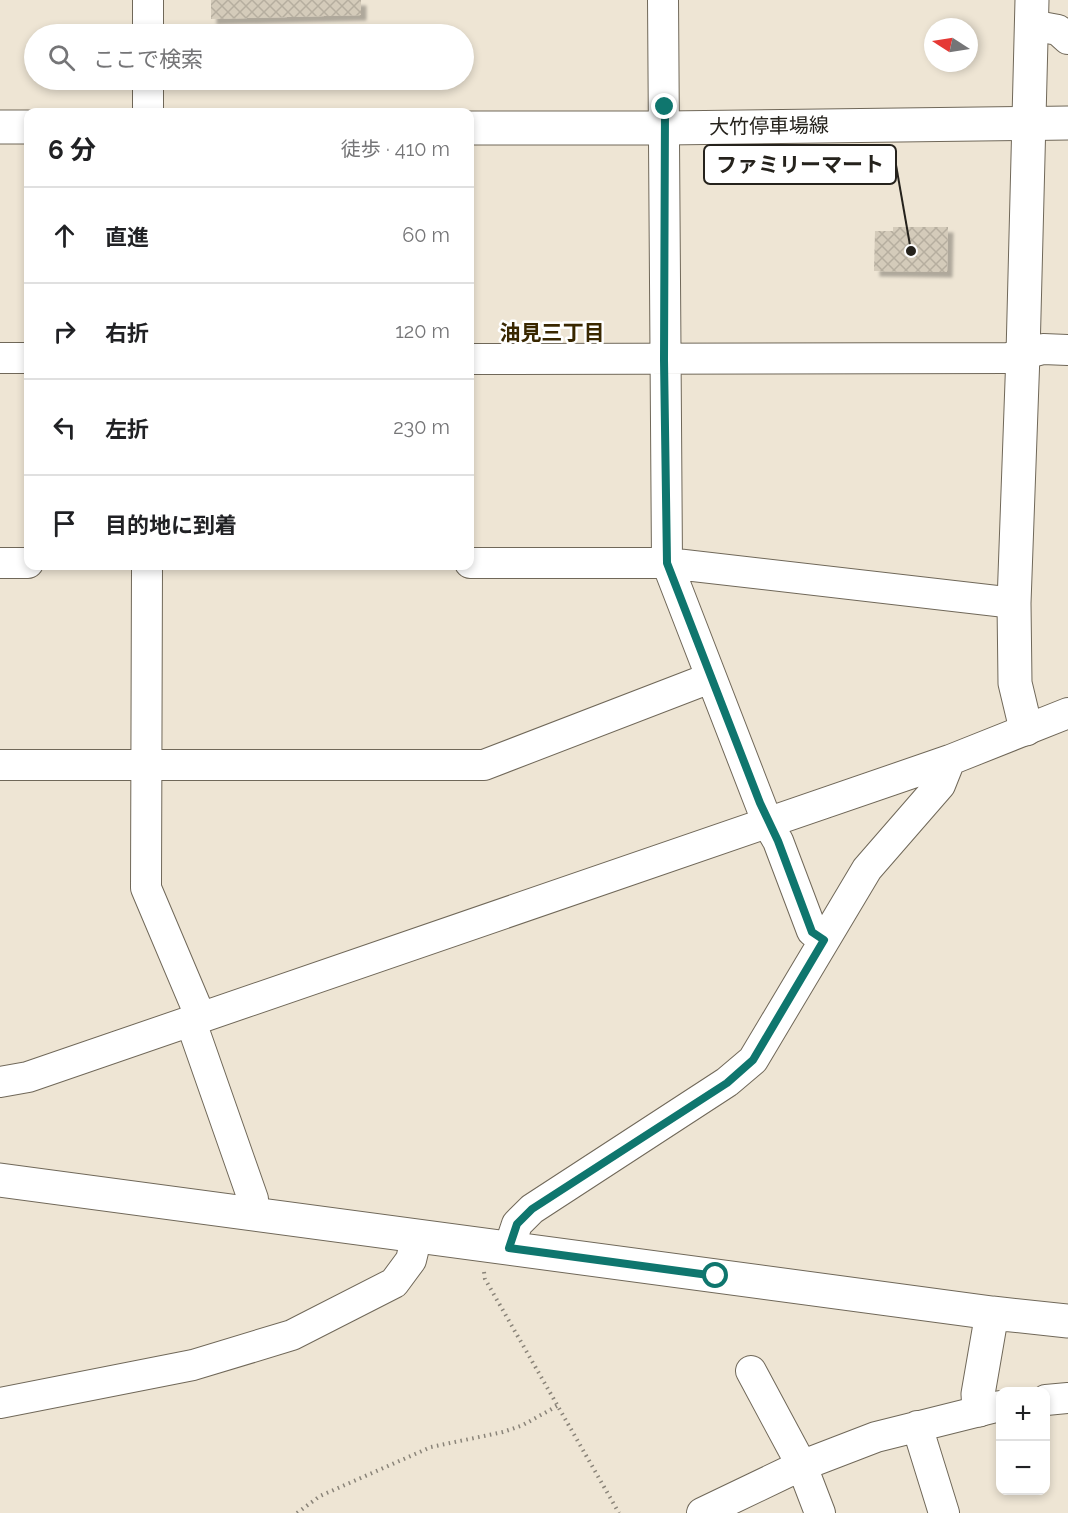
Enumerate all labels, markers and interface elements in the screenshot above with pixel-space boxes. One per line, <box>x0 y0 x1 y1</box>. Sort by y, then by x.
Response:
north arrow <box>924 18 978 72</box>
search box <box>24 24 474 90</box>
icon: search <box>45 41 78 74</box>
text: ここで検索 <box>93 46 203 72</box>
route end <box>651 93 677 119</box>
street label: 大竹停車場線 <box>709 113 829 139</box>
text: 6 分 <box>48 135 96 165</box>
text: 徒歩 · 410 m <box>341 137 450 161</box>
callout: ファミリーマート <box>704 145 896 184</box>
text: ファミリーマート <box>716 152 884 177</box>
icon: ahead <box>48 219 81 252</box>
text: 60 m <box>402 223 450 247</box>
text: 直進 <box>105 224 149 250</box>
icon: right <box>48 315 81 348</box>
text: 120 m <box>395 319 450 343</box>
text: 右折 <box>105 320 149 346</box>
district label: 油見三丁目 <box>500 320 605 345</box>
icon: left <box>48 411 81 444</box>
text: 230 m <box>393 415 450 439</box>
text: 左折 <box>105 416 149 442</box>
icon: arrive <box>48 507 81 540</box>
text: 目的地に到着 <box>105 512 237 538</box>
route start <box>702 1262 728 1288</box>
map controls <box>996 1387 1050 1495</box>
button: + <box>996 1387 1050 1441</box>
button: − <box>996 1441 1050 1495</box>

